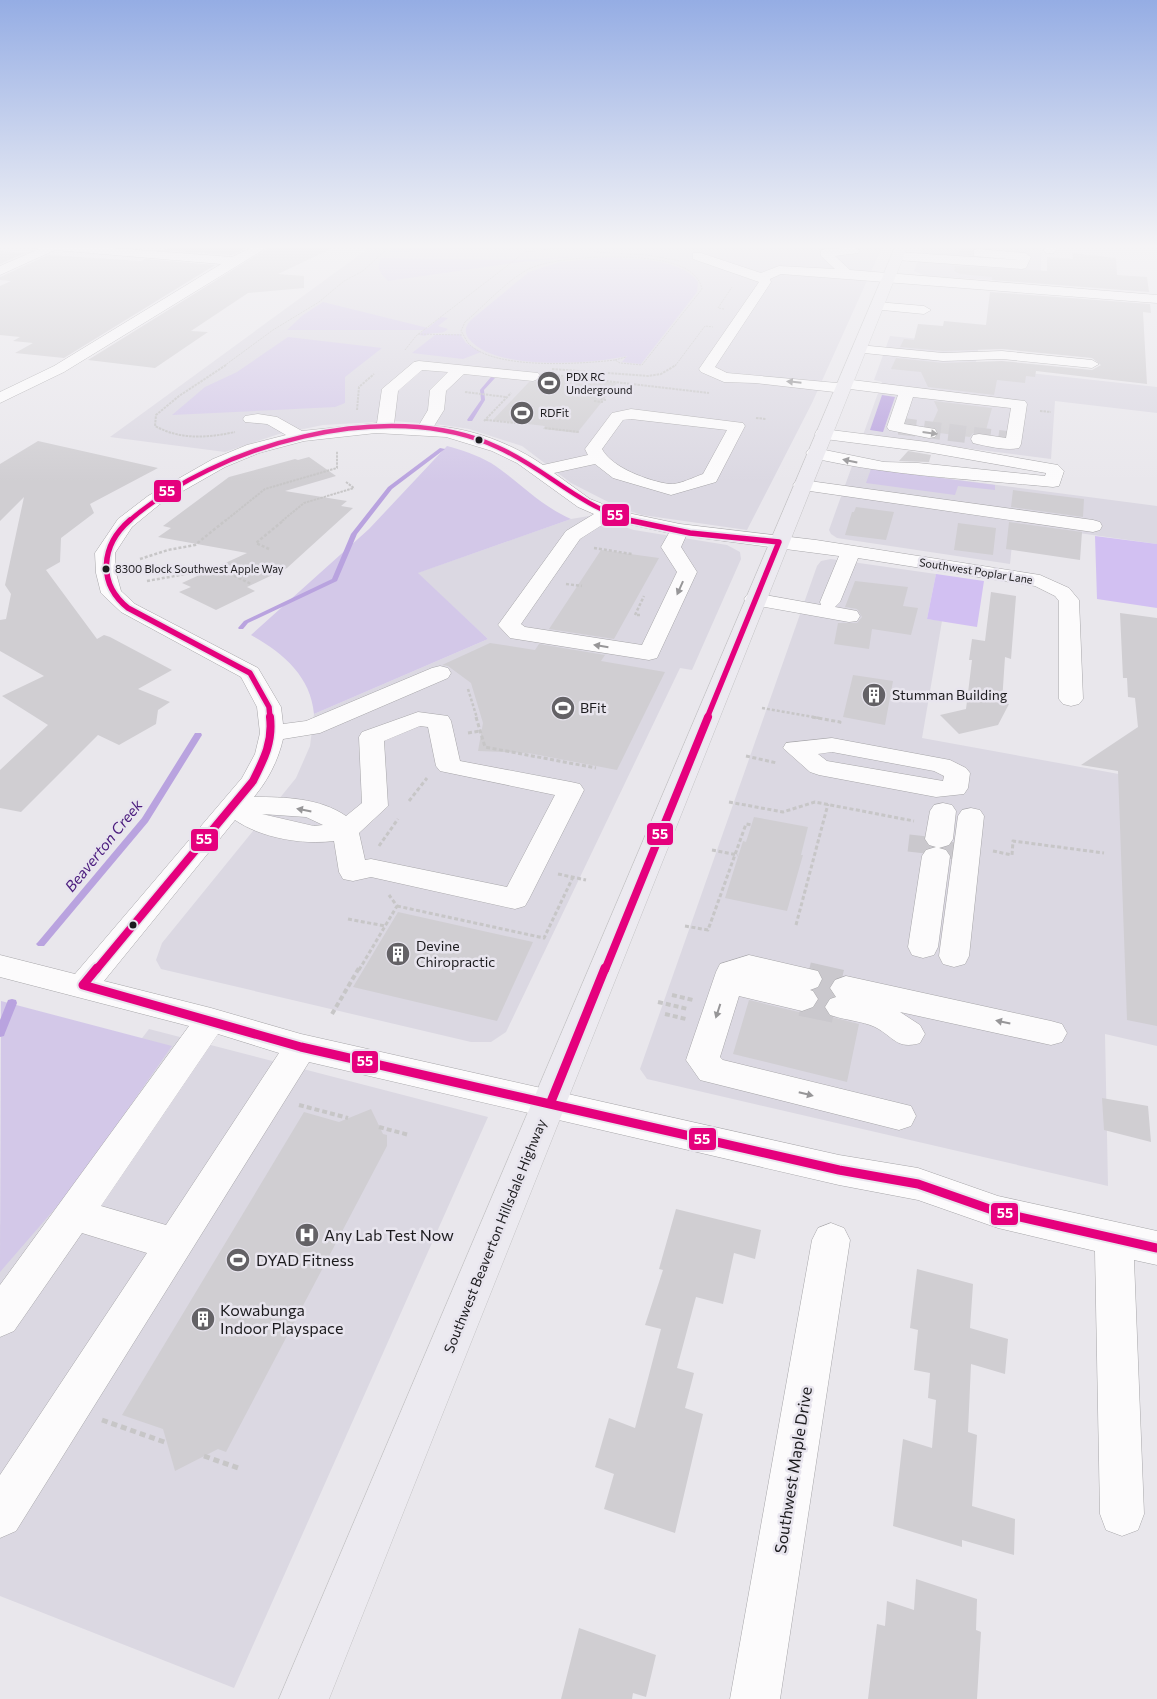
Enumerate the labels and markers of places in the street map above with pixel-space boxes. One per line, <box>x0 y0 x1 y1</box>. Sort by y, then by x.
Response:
sports icon: PDX RC Underground <box>536 370 562 396</box>
place label: PDX RC Underground <box>566 370 632 396</box>
sports icon: RDFit <box>509 400 535 426</box>
place label: RDFit <box>540 406 570 419</box>
unlabelled marker <box>474 435 484 445</box>
place label: 8300 Block Southwest Apple Way <box>115 562 284 575</box>
marker: 8300 Block Southwest Apple Way <box>101 564 111 574</box>
building icon: Stumman Building <box>861 682 887 708</box>
place label: Stumman Building <box>892 686 1008 703</box>
sports icon: BFit <box>550 695 576 721</box>
place label: BFit <box>580 699 607 716</box>
unlabelled marker <box>128 920 138 930</box>
place label: Devine Chiropractic <box>416 937 495 970</box>
building icon: Devine Chiropractic <box>385 941 411 967</box>
hospital icon: Any Lab Test Now <box>294 1222 320 1248</box>
place label: Any Lab Test Now <box>324 1225 454 1244</box>
sports icon: DYAD Fitness <box>225 1247 251 1273</box>
place label: DYAD Fitness <box>256 1250 354 1269</box>
place label: Kowabunga Indoor Playspace <box>220 1300 343 1337</box>
building icon: Kowabunga Indoor Playspace <box>190 1306 216 1332</box>

